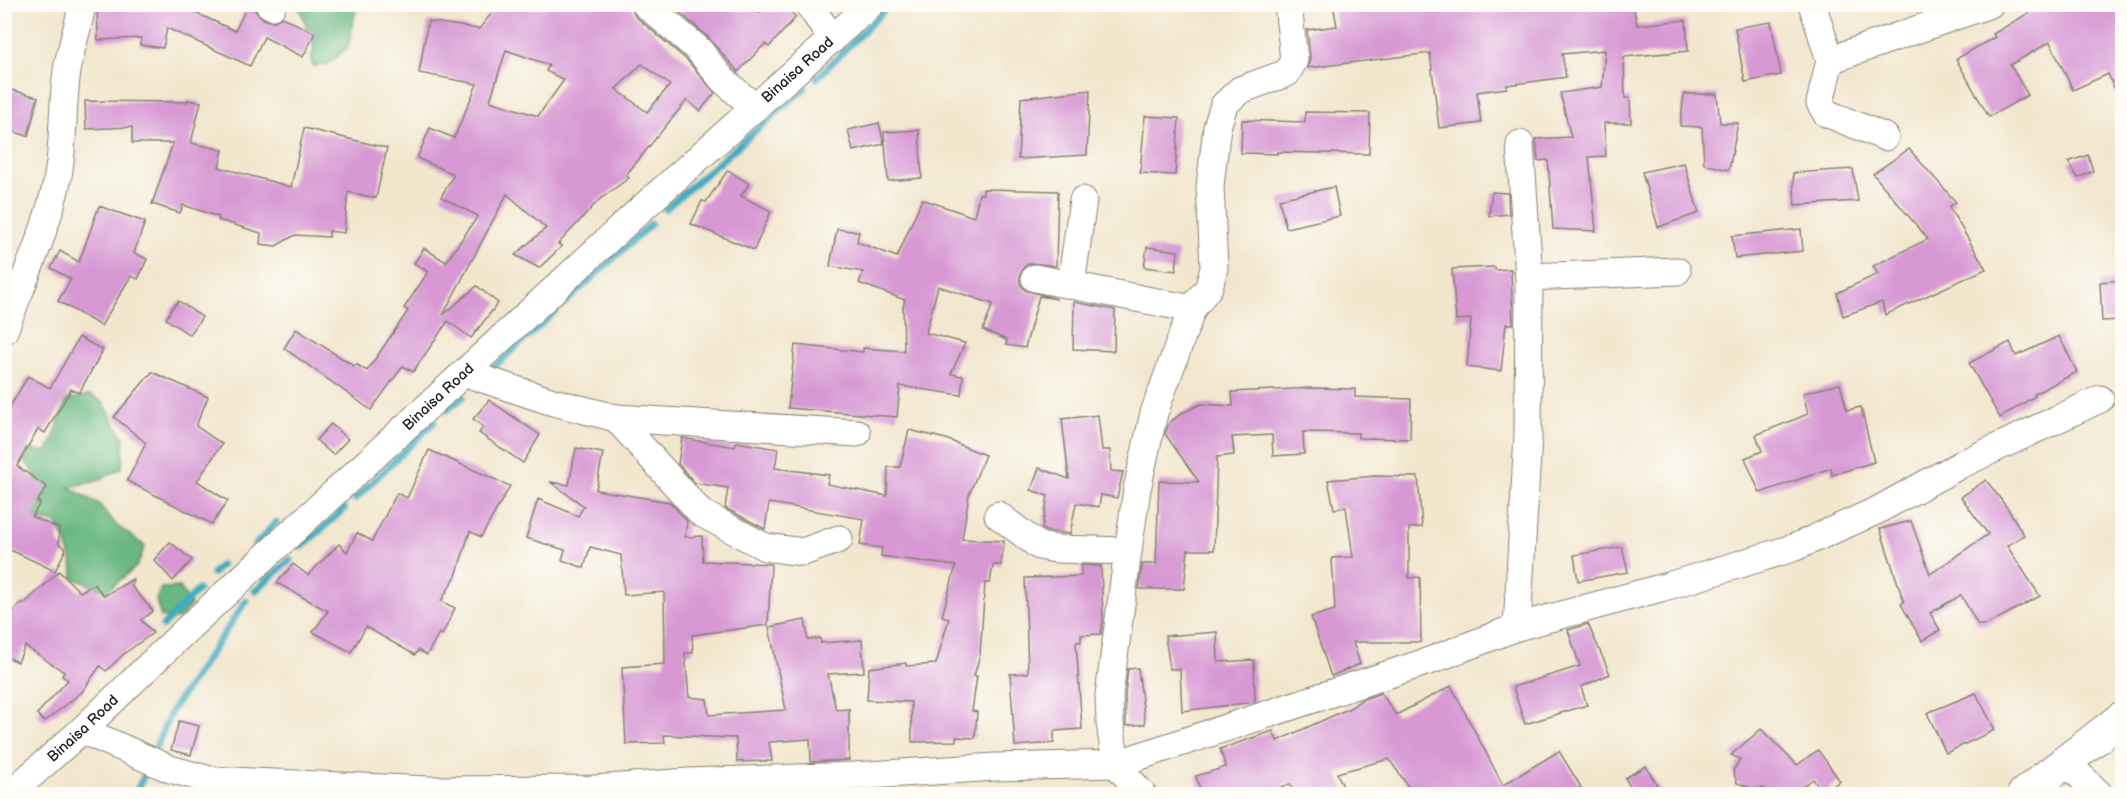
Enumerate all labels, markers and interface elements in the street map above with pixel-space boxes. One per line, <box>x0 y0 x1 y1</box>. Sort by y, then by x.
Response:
street label: Binaisa Road <box>758 33 838 107</box>
street label: Binaisa Road <box>399 359 478 435</box>
street label: Binaisa Road <box>43 691 123 766</box>

